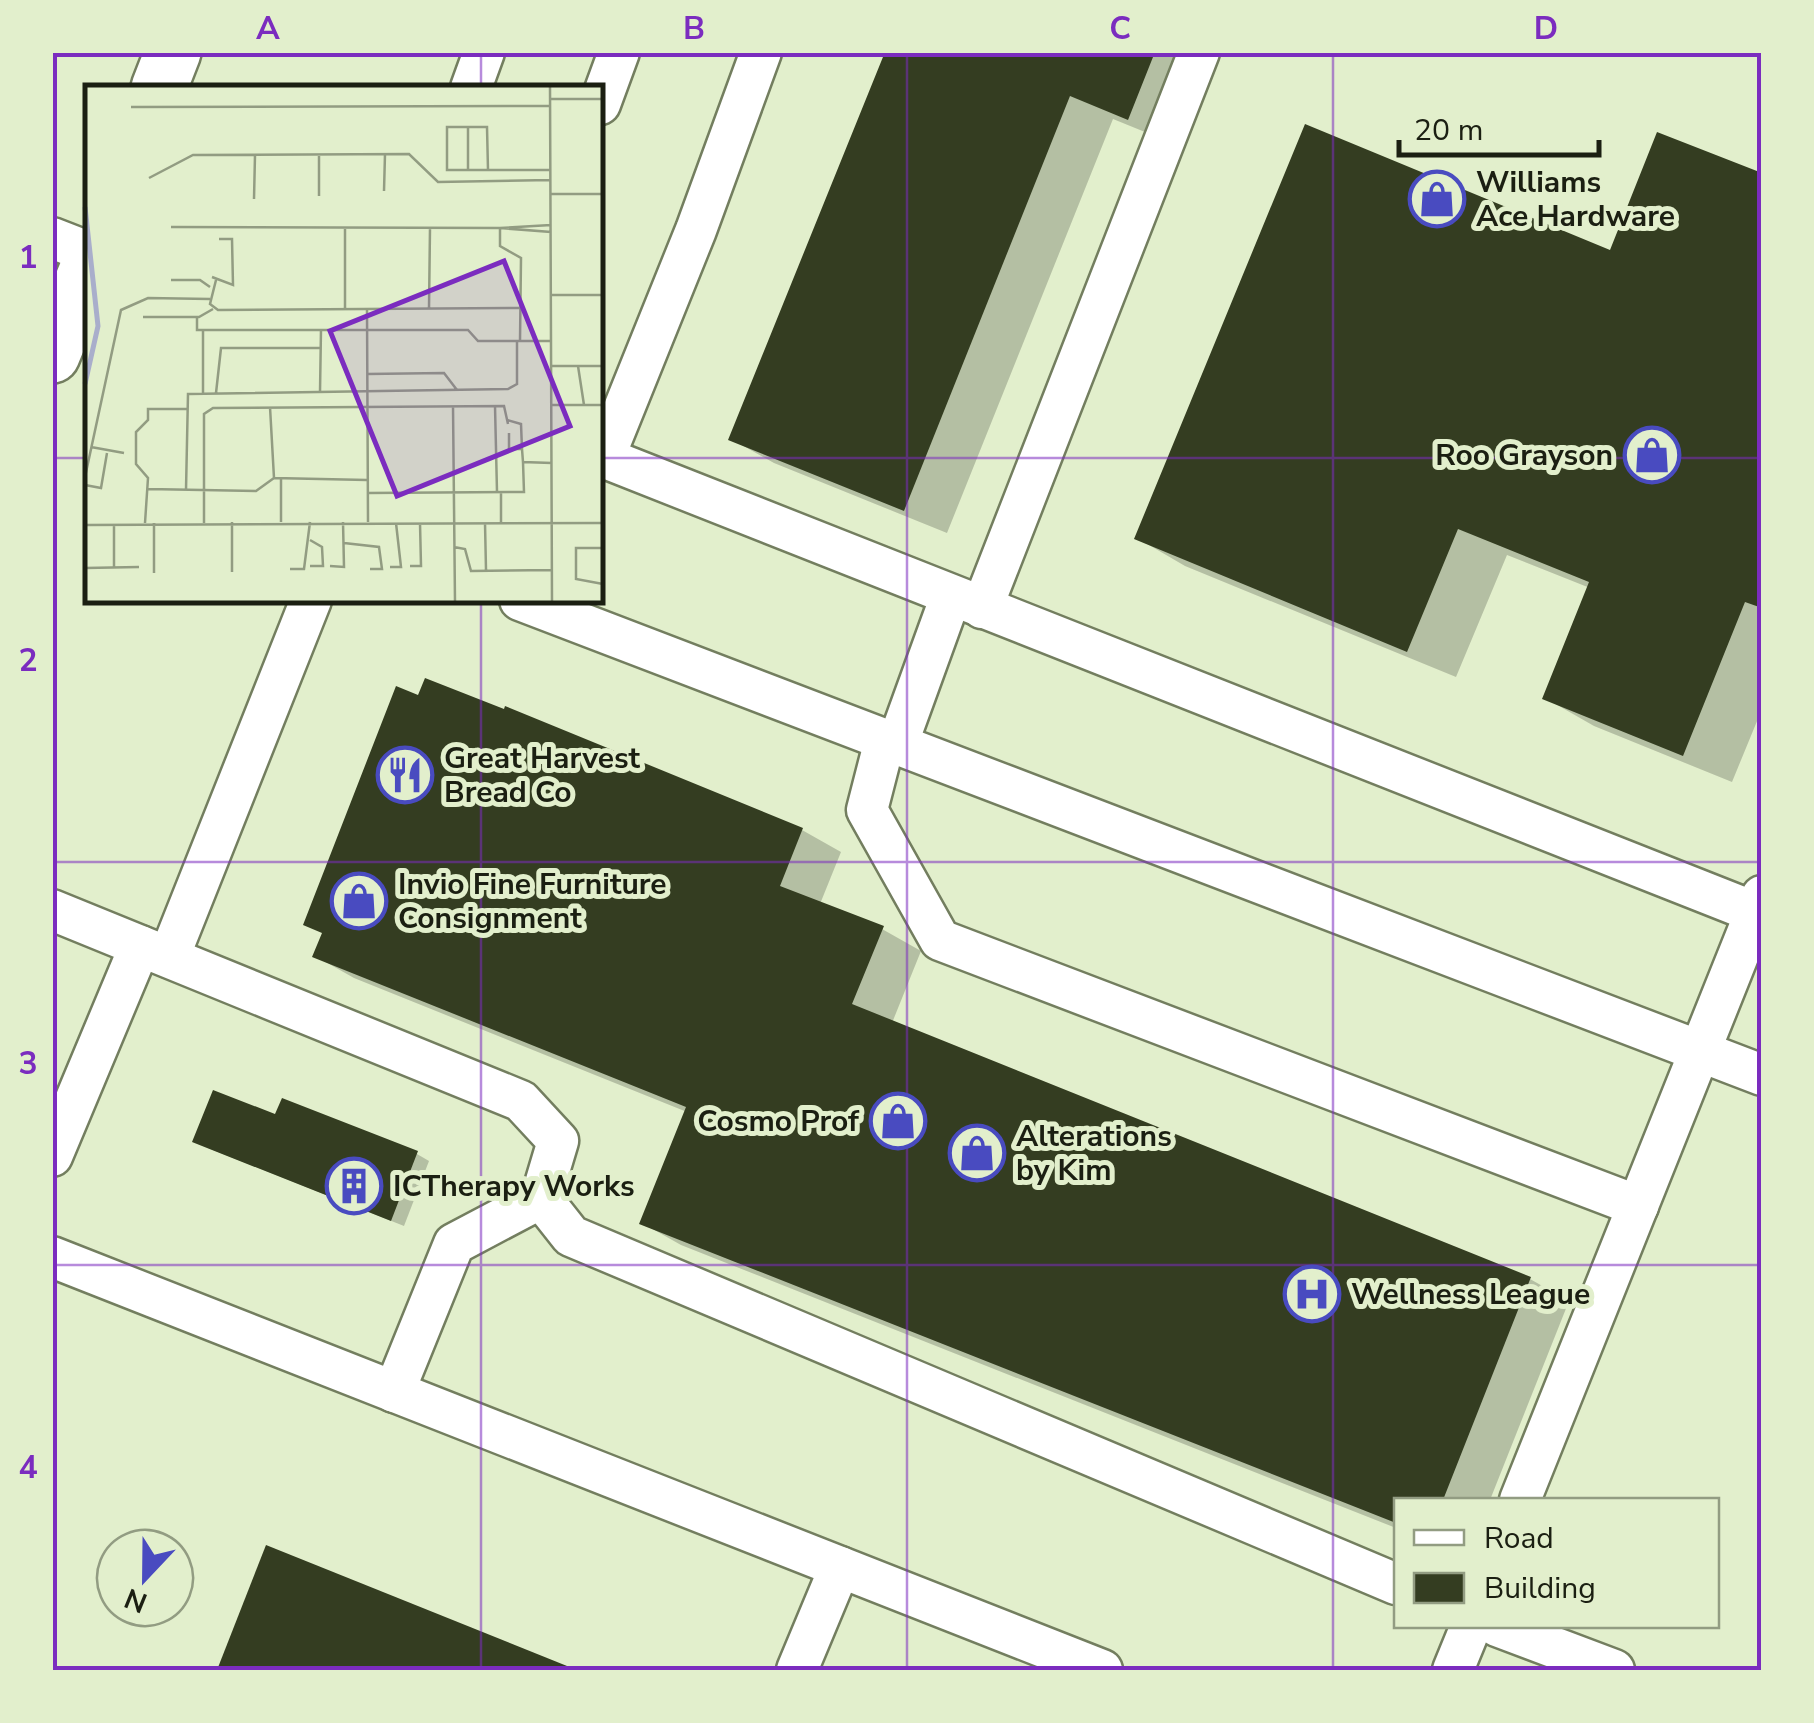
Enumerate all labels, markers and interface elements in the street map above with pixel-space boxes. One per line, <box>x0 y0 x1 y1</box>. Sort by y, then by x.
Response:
text: A <box>256 7 280 50</box>
text: B <box>683 7 705 50</box>
text: C <box>1109 7 1131 50</box>
text: D <box>1534 7 1558 50</box>
inset map <box>85 85 602 602</box>
scale bar <box>1399 95 1599 157</box>
text: 20 m <box>1414 110 1483 151</box>
place label: Williams Ace Hardware <box>1476 162 1675 237</box>
shop icon: Williams Ace Hardware <box>1407 169 1467 229</box>
text: 1 <box>18 236 38 279</box>
shop icon: Roo Grayson <box>1622 425 1682 485</box>
place label: Roo Grayson <box>1435 435 1613 476</box>
text: 2 <box>18 639 38 682</box>
place label: Great Harvest Bread Co <box>444 738 640 813</box>
restaurant icon: Great Harvest Bread Co <box>375 745 435 805</box>
place label: Invio Fine Furniture Consignment <box>398 864 667 939</box>
shop icon: Invio Fine Furniture Consignment <box>329 871 389 931</box>
text: 3 <box>18 1042 38 1085</box>
shop icon: Cosmo Prof <box>868 1091 928 1151</box>
place label: Cosmo Prof <box>697 1101 860 1142</box>
place label: Alterations by Kim <box>1016 1116 1172 1191</box>
shop icon: Alterations by Kim <box>947 1123 1007 1183</box>
building icon: ICTherapy Works <box>324 1156 384 1216</box>
place label: ICTherapy Works <box>393 1166 635 1207</box>
hospital icon: Wellness League <box>1282 1264 1342 1324</box>
place label: Wellness League <box>1351 1274 1590 1315</box>
text: 4 <box>18 1446 38 1489</box>
legend <box>1394 1498 1719 1628</box>
text: Road <box>1484 1518 1554 1559</box>
north arrow <box>95 1528 195 1628</box>
text: Building <box>1484 1568 1596 1609</box>
text: N <box>119 1579 153 1622</box>

